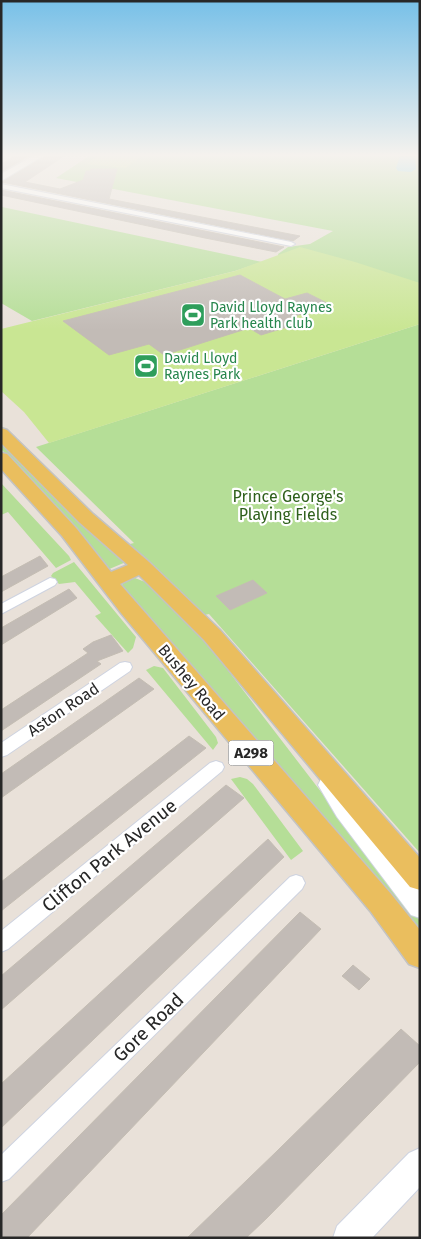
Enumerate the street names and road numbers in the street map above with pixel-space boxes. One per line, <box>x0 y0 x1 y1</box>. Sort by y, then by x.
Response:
street label: Bushey Road <box>154 640 229 724</box>
street label: Aston Road <box>24 679 103 740</box>
road number: A298 <box>228 740 274 766</box>
street label: Clifton Park Avenue <box>37 794 181 917</box>
street label: Gore Road <box>108 988 188 1067</box>

